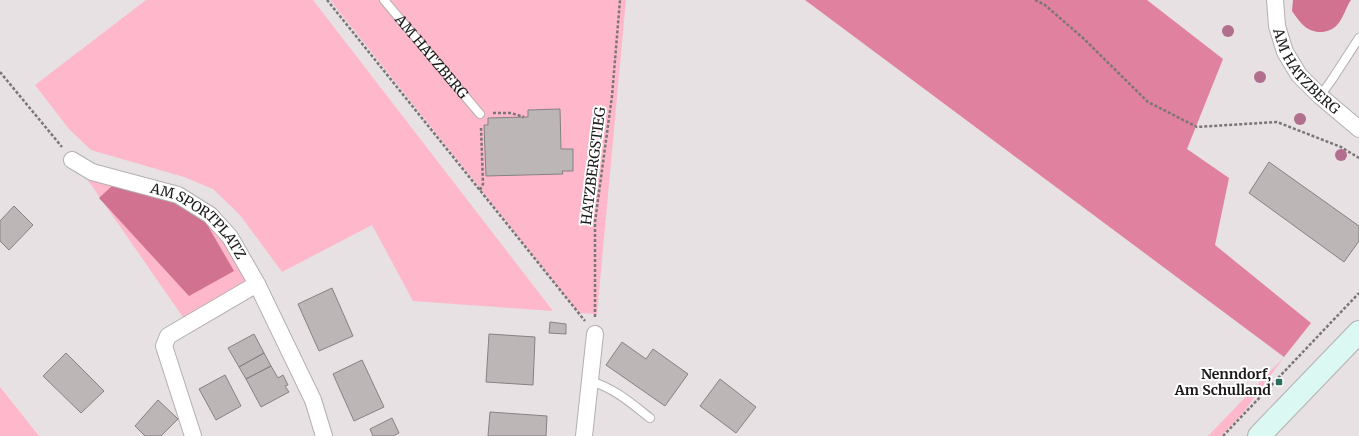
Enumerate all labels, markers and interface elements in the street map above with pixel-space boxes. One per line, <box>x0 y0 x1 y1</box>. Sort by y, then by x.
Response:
street label: AM HATZBERG <box>390 10 472 102</box>
street label: AM HATZBERG <box>1269 25 1344 118</box>
street label: HATZBERGSTIEG <box>577 106 609 226</box>
street label: AM SPORTPLATZ <box>147 179 250 262</box>
place label: Nenndorf, Am Schulland <box>1174 365 1271 399</box>
marker: Nenndorf, Am Schulland <box>1274 377 1284 387</box>

